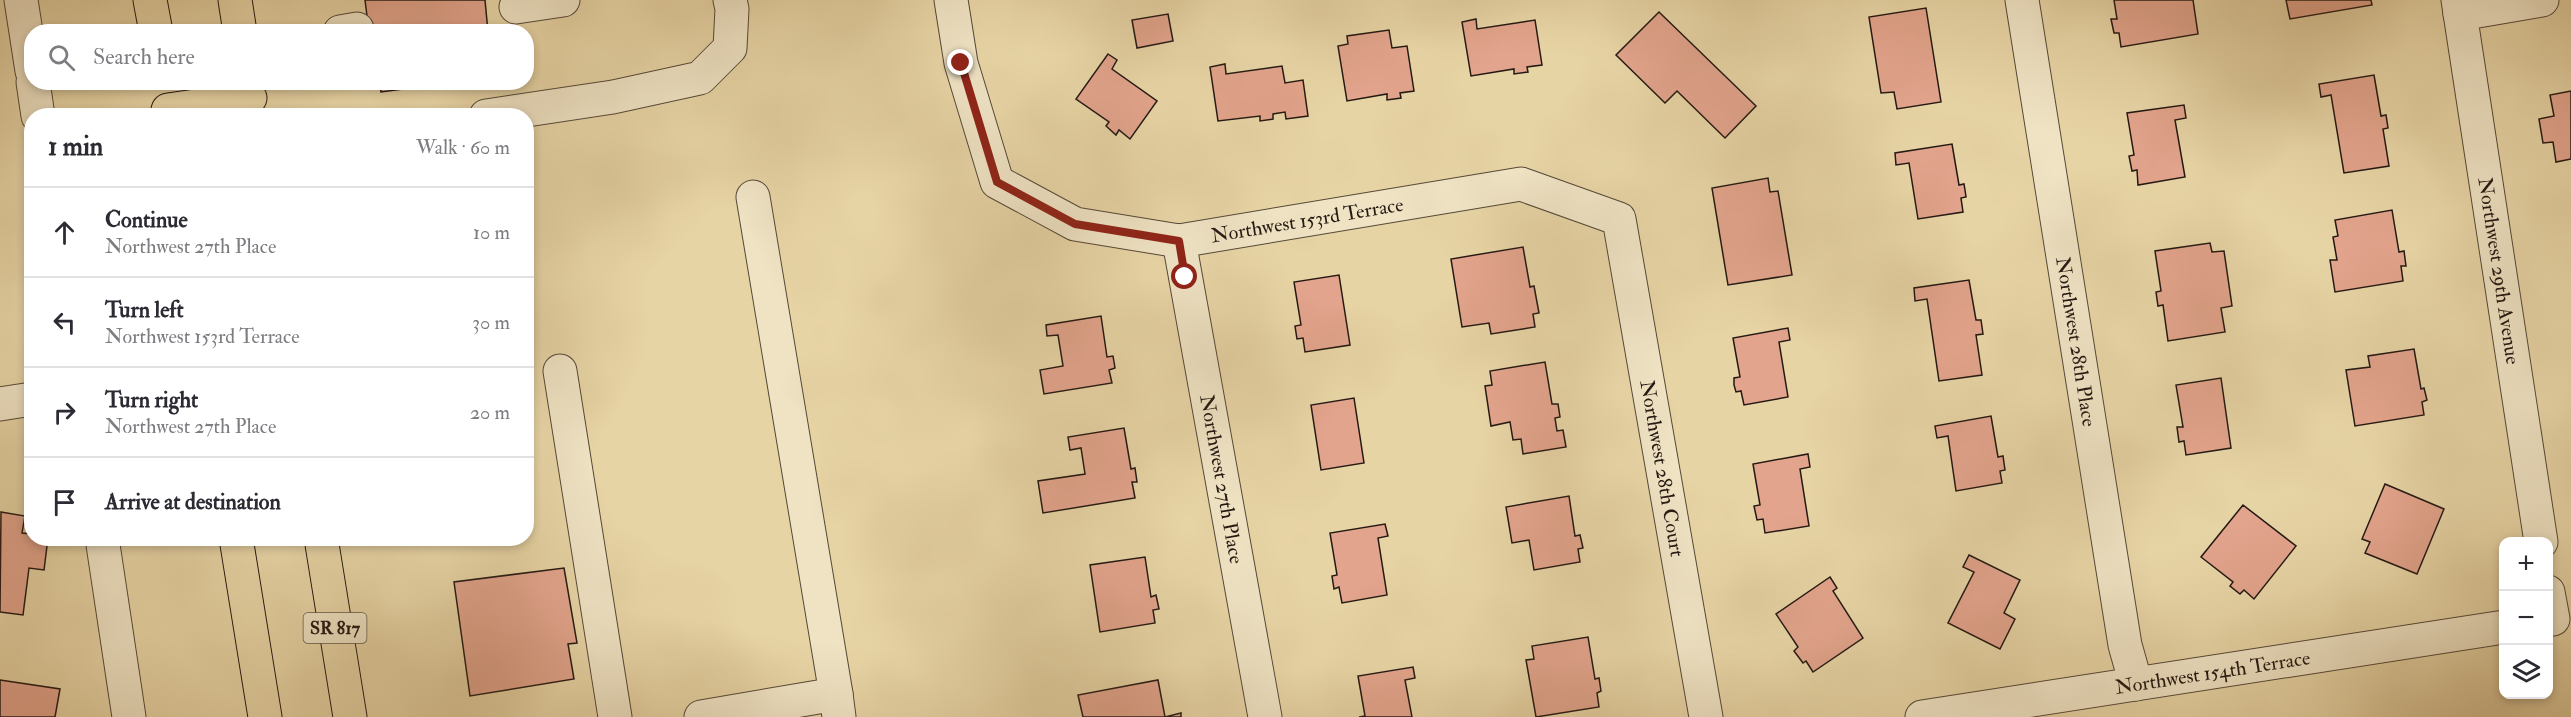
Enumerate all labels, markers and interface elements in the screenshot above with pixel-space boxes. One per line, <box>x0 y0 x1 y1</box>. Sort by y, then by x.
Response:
search box <box>24 24 534 90</box>
icon: search <box>45 41 78 74</box>
text: Search here <box>93 43 195 71</box>
route end <box>947 49 973 75</box>
text: 1 min <box>48 131 103 163</box>
text: Walk · 60 m <box>416 135 510 160</box>
street label: Northwest 29th Avenue <box>2473 176 2526 366</box>
street label: Northwest 153rd Terrace <box>1209 191 1405 248</box>
text: Continue <box>105 206 188 234</box>
icon: ahead <box>48 216 81 249</box>
text: 10 m <box>473 220 510 245</box>
text: Northwest 27th Place <box>105 234 276 259</box>
street label: Northwest 28th Place <box>2051 255 2102 428</box>
route start <box>1171 263 1197 289</box>
text: Turn left <box>105 296 184 324</box>
icon: left <box>48 306 81 339</box>
text: 30 m <box>472 310 510 335</box>
text: Northwest 153rd Terrace <box>105 324 300 349</box>
street label: Northwest 28th Court <box>1635 378 1690 559</box>
text: Turn right <box>105 386 198 414</box>
street label: Northwest 27th Place <box>1194 393 1250 566</box>
icon: right <box>48 396 81 429</box>
text: 20 m <box>470 400 510 425</box>
text: Northwest 27th Place <box>105 414 276 439</box>
icon: arrive <box>48 486 81 519</box>
text: Arrive at destination <box>105 488 281 516</box>
map controls <box>2499 537 2553 699</box>
button: + <box>2499 537 2553 591</box>
button: − <box>2499 591 2553 645</box>
road number: SR 817 <box>304 613 366 643</box>
street label: Northwest 154th Terrace <box>2113 645 2312 699</box>
button: layers <box>2499 645 2553 699</box>

